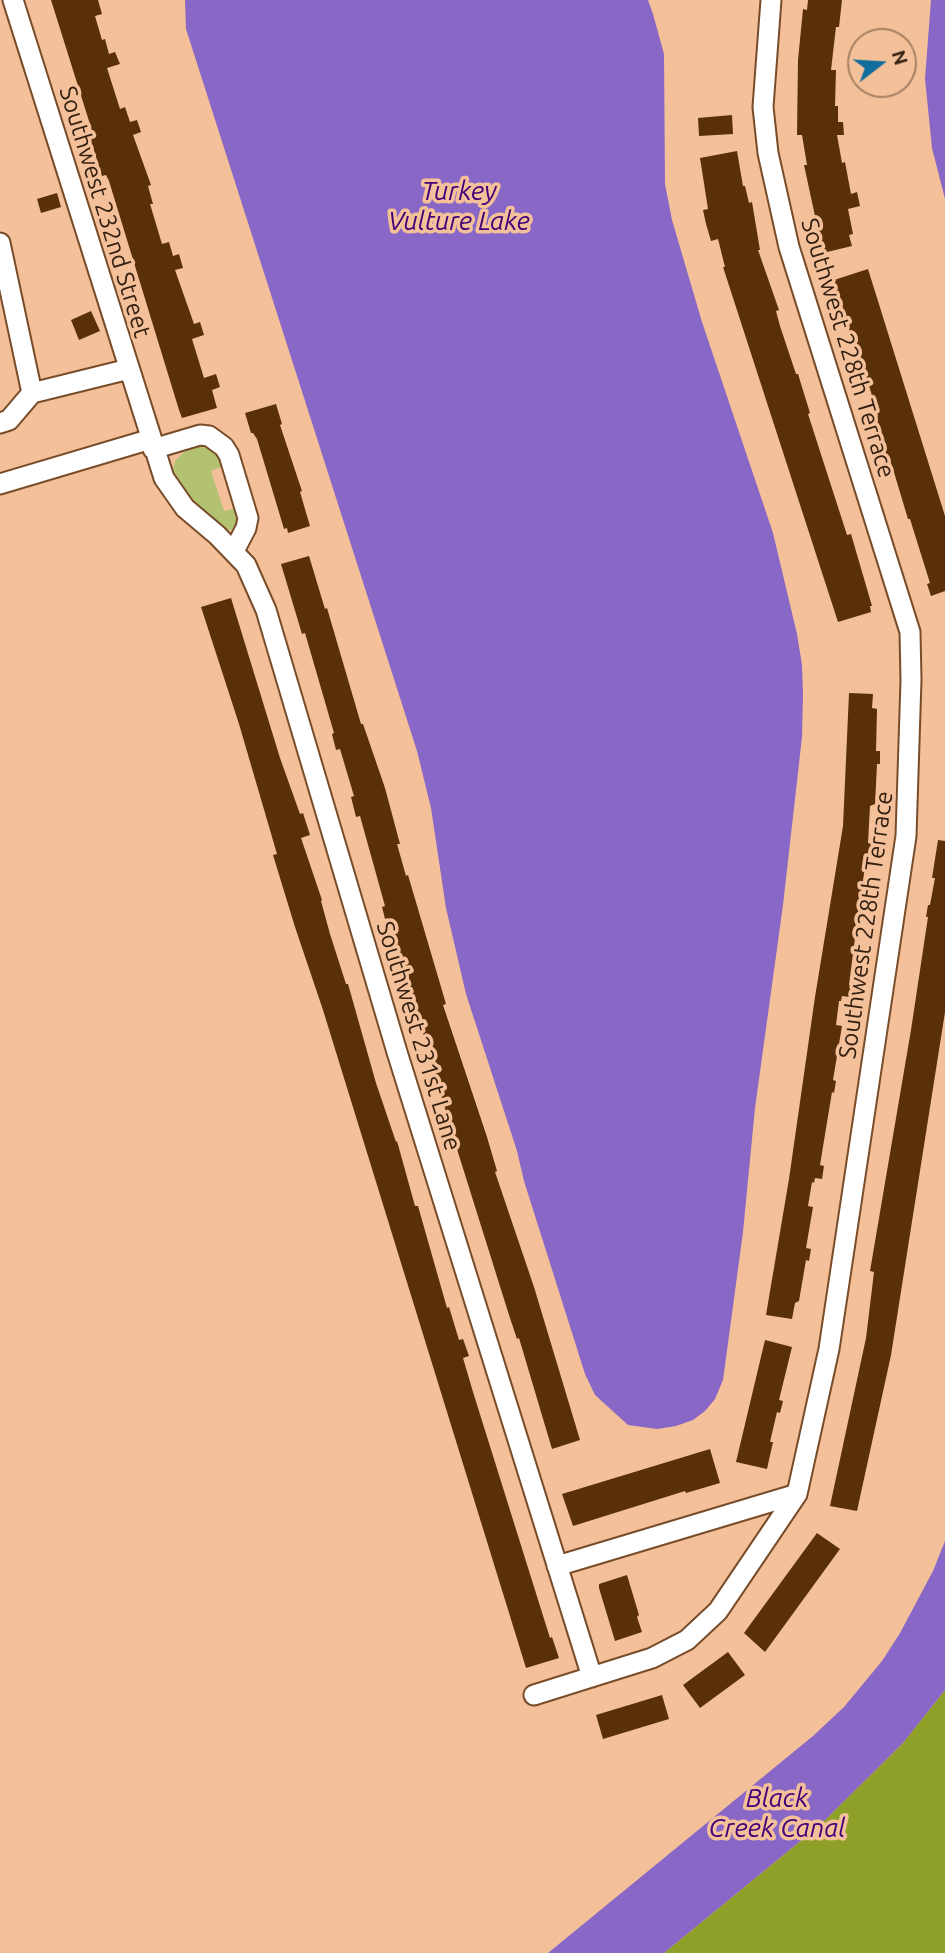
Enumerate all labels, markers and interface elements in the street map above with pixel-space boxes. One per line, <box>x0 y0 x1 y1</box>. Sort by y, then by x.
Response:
north arrow <box>847 28 917 98</box>
text: N <box>888 47 913 67</box>
street label: Southwest 232nd Street <box>53 83 157 341</box>
water label: Turkey Vulture Lake <box>388 175 530 236</box>
street label: Southwest 228th Terrace <box>795 215 901 481</box>
street label: Southwest 228th Terrace <box>833 789 899 1061</box>
street label: Southwest 231st Lane <box>370 918 468 1154</box>
water label: Black Creek Canal <box>708 1782 846 1843</box>

